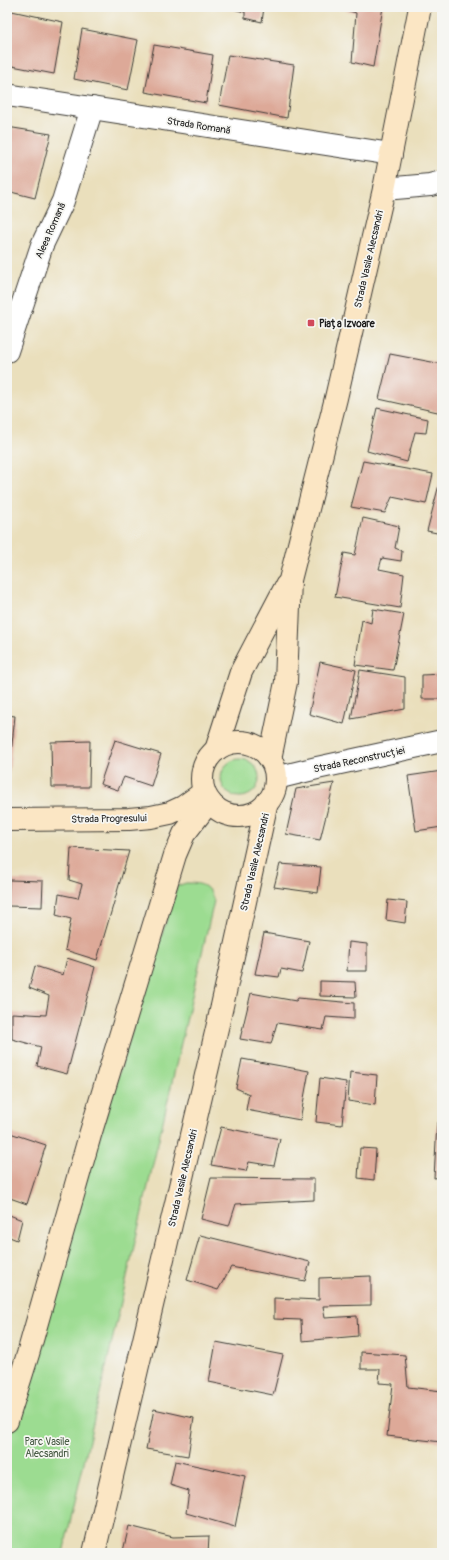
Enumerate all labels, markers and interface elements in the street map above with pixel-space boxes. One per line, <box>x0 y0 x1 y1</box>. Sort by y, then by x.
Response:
street label: Strada Romană <box>166 115 232 137</box>
street label: Aleea Romană <box>33 200 69 260</box>
street label: Strada Vasile Alecsandri <box>352 209 386 309</box>
marker: Piața Izvoare <box>306 318 316 328</box>
place label: Piața Izvoare <box>319 318 376 330</box>
street label: Strada Reconstrucției <box>312 744 406 776</box>
street label: Strada Progresului <box>71 812 147 826</box>
street label: Strada Vasile Alecsandri <box>238 812 272 912</box>
street label: Strada Vasile Alecsandri <box>166 1128 200 1228</box>
park label: Parc Vasile Alecsandri <box>25 1436 69 1460</box>

